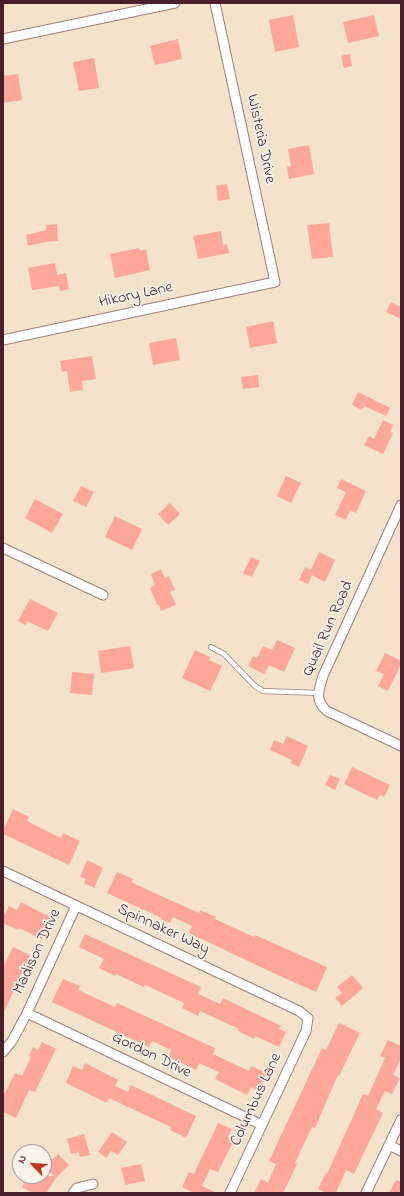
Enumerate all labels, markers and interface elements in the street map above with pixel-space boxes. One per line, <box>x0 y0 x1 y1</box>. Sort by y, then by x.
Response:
street label: Wisteria Drive <box>241 93 279 185</box>
street label: Hikory Lane <box>97 279 175 313</box>
street label: Quail Run Road <box>299 578 359 680</box>
street label: Spinnaker Way <box>114 900 212 960</box>
street label: Madison Drive <box>10 906 66 998</box>
street label: Gordon Drive <box>108 1029 194 1083</box>
street label: Columbus Lane <box>227 1051 287 1149</box>
north arrow <box>12 1144 52 1184</box>
text: N <box>13 1153 31 1166</box>

